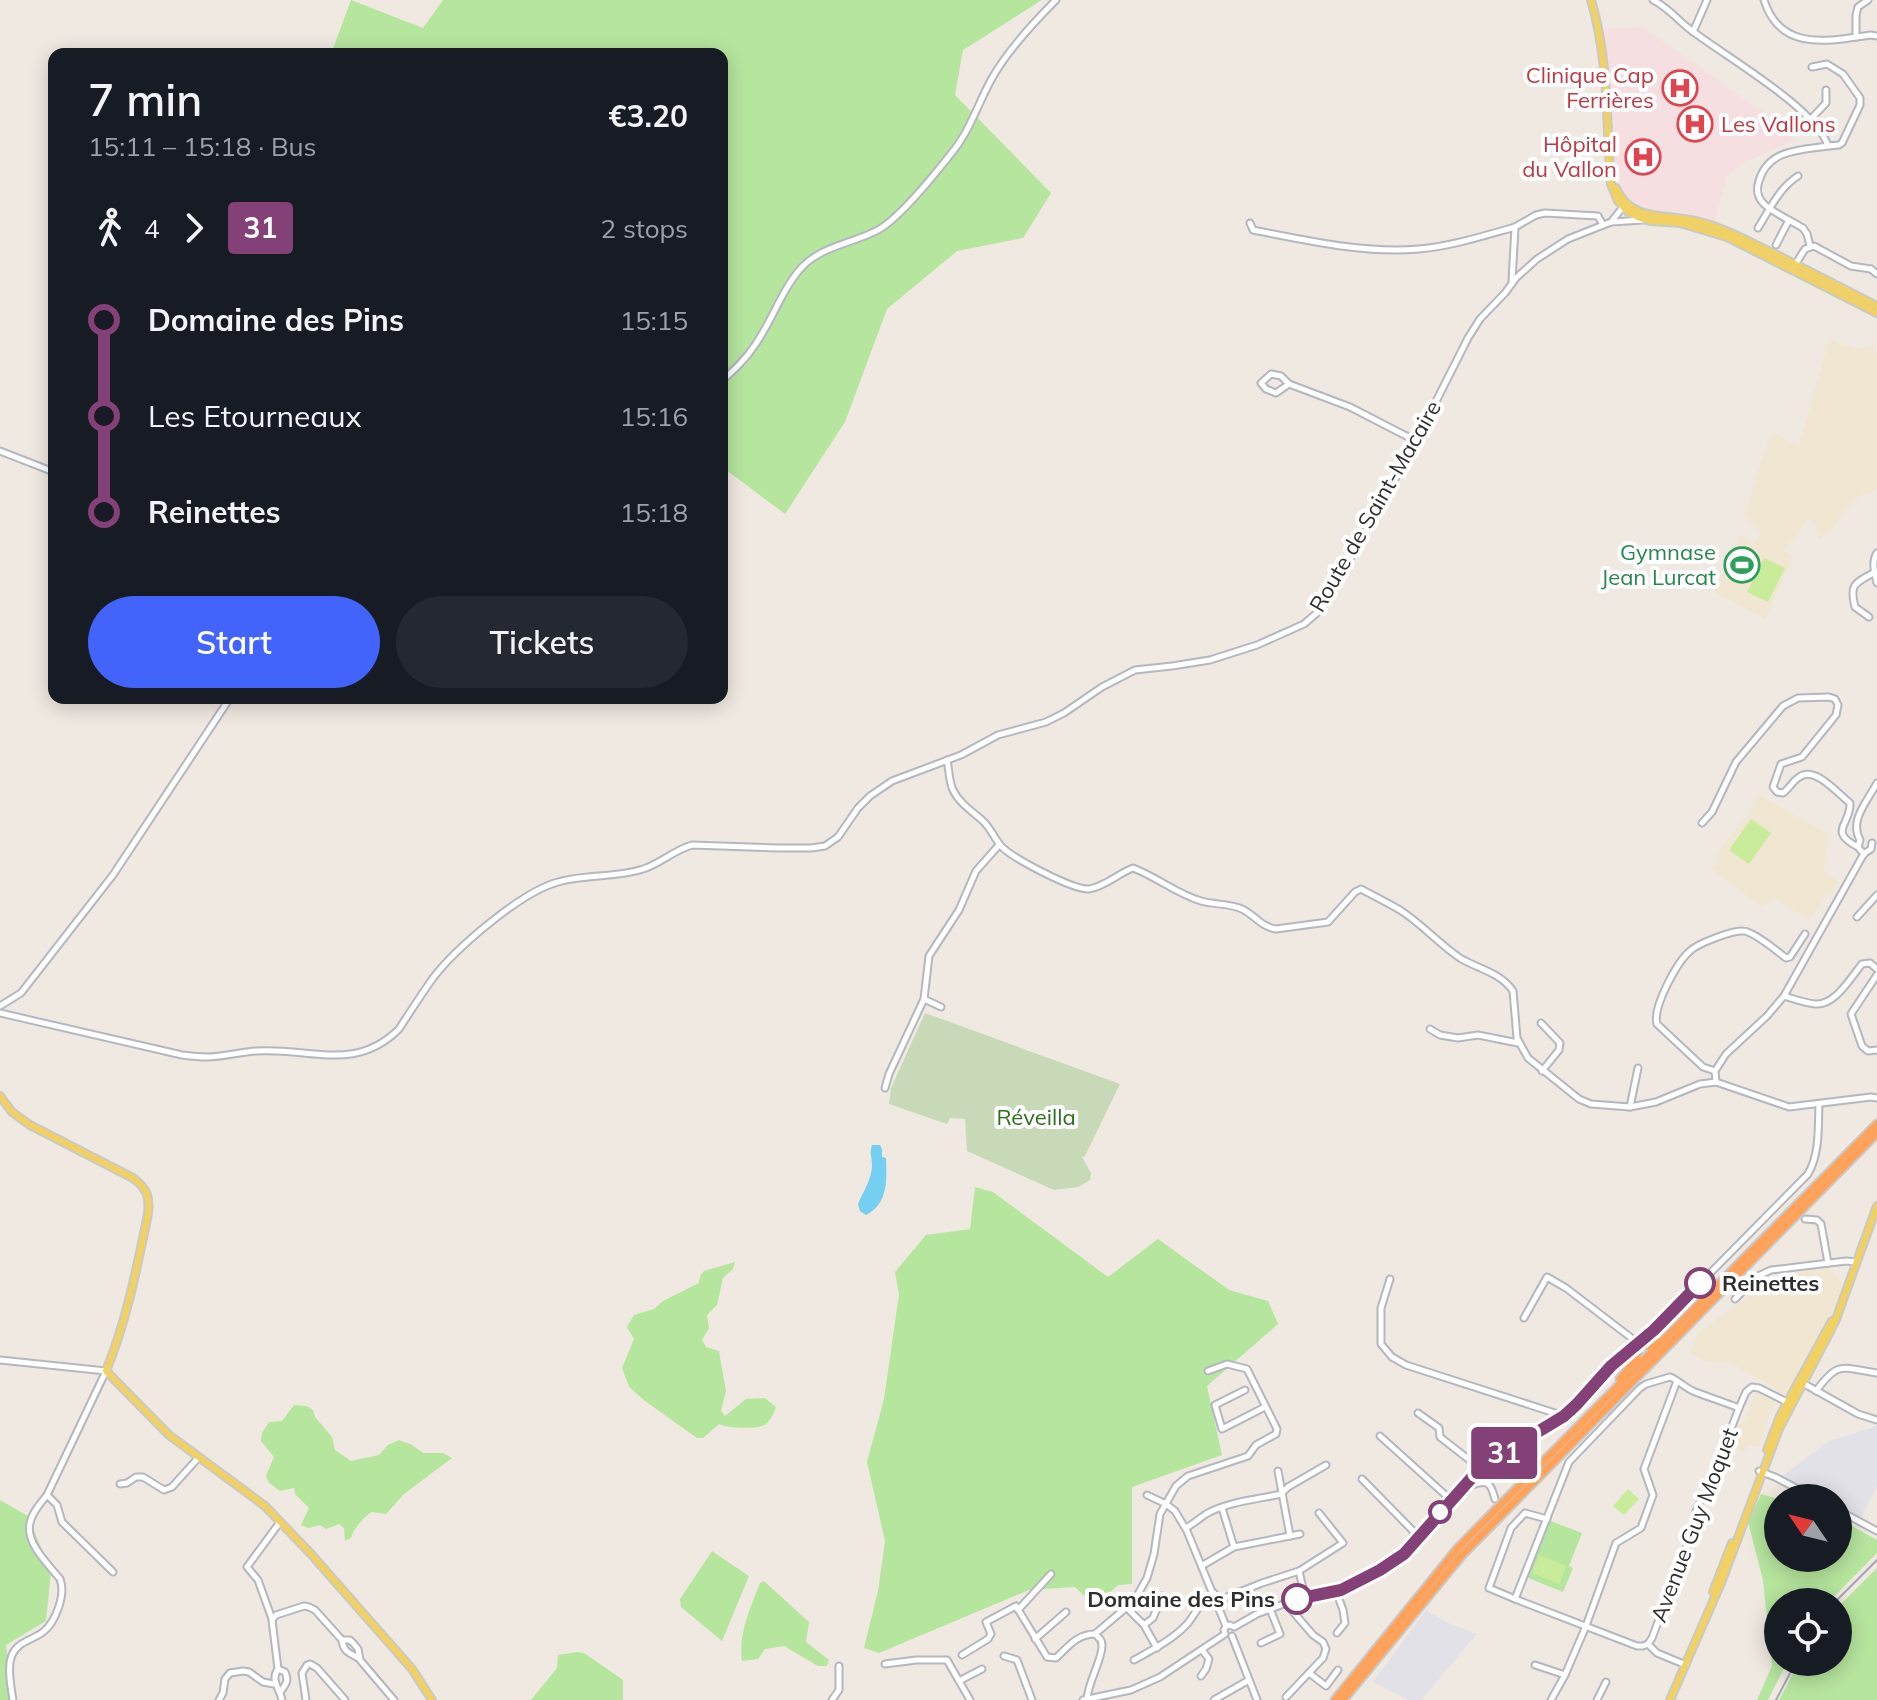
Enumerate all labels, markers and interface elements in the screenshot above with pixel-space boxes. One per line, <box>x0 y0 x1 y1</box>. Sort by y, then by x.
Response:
place label: Clinique Cap Ferrières <box>1526 61 1654 114</box>
hospital icon: Clinique Cap Ferrières <box>1661 69 1699 107</box>
text: 7 min <box>88 72 202 127</box>
text: €3.20 <box>609 97 688 135</box>
hospital icon: Les Vallons <box>1676 105 1714 143</box>
place label: Les Vallons <box>1721 110 1836 138</box>
text: 15:11 – 15:18 · Bus <box>88 130 317 163</box>
place label: Hôpital du Vallon <box>1522 130 1617 183</box>
hospital icon: Hôpital du Vallon <box>1624 138 1662 176</box>
icon: walk <box>88 206 132 250</box>
icon: forward <box>172 206 216 250</box>
text: 31 <box>244 210 277 245</box>
text: 4 <box>144 212 160 245</box>
text: 2 stops <box>601 212 688 245</box>
text: Domaine des Pins <box>148 301 404 339</box>
text: 15:15 <box>620 304 688 337</box>
street label: Route de Saint-Macaire <box>1303 395 1447 617</box>
text: Les Etourneaux <box>148 397 362 435</box>
text: 15:16 <box>620 400 688 433</box>
text: Reinettes <box>148 493 281 531</box>
text: 15:18 <box>620 496 688 529</box>
place label: Gymnase Jean Lurcat <box>1601 538 1716 591</box>
sports icon: Gymnase Jean Lurcat <box>1723 546 1761 584</box>
button: Start <box>88 596 380 688</box>
button: Tickets <box>396 596 688 688</box>
park label: Réveilla <box>996 1103 1076 1131</box>
marker: Reinettes <box>1685 1268 1715 1298</box>
place label: Reinettes <box>1722 1269 1819 1297</box>
street label: Avenue Guy Moquet <box>1644 1424 1744 1626</box>
line badge: 31 <box>1468 1427 1540 1479</box>
text: 31 <box>1487 1435 1521 1470</box>
north arrow <box>1764 1484 1852 1572</box>
map controls <box>1764 1484 1852 1676</box>
unlabelled marker <box>1429 1501 1451 1523</box>
marker: Domaine des Pins <box>1282 1584 1312 1614</box>
place label: Domaine des Pins <box>1087 1585 1275 1613</box>
button: locate <box>1764 1588 1852 1676</box>

